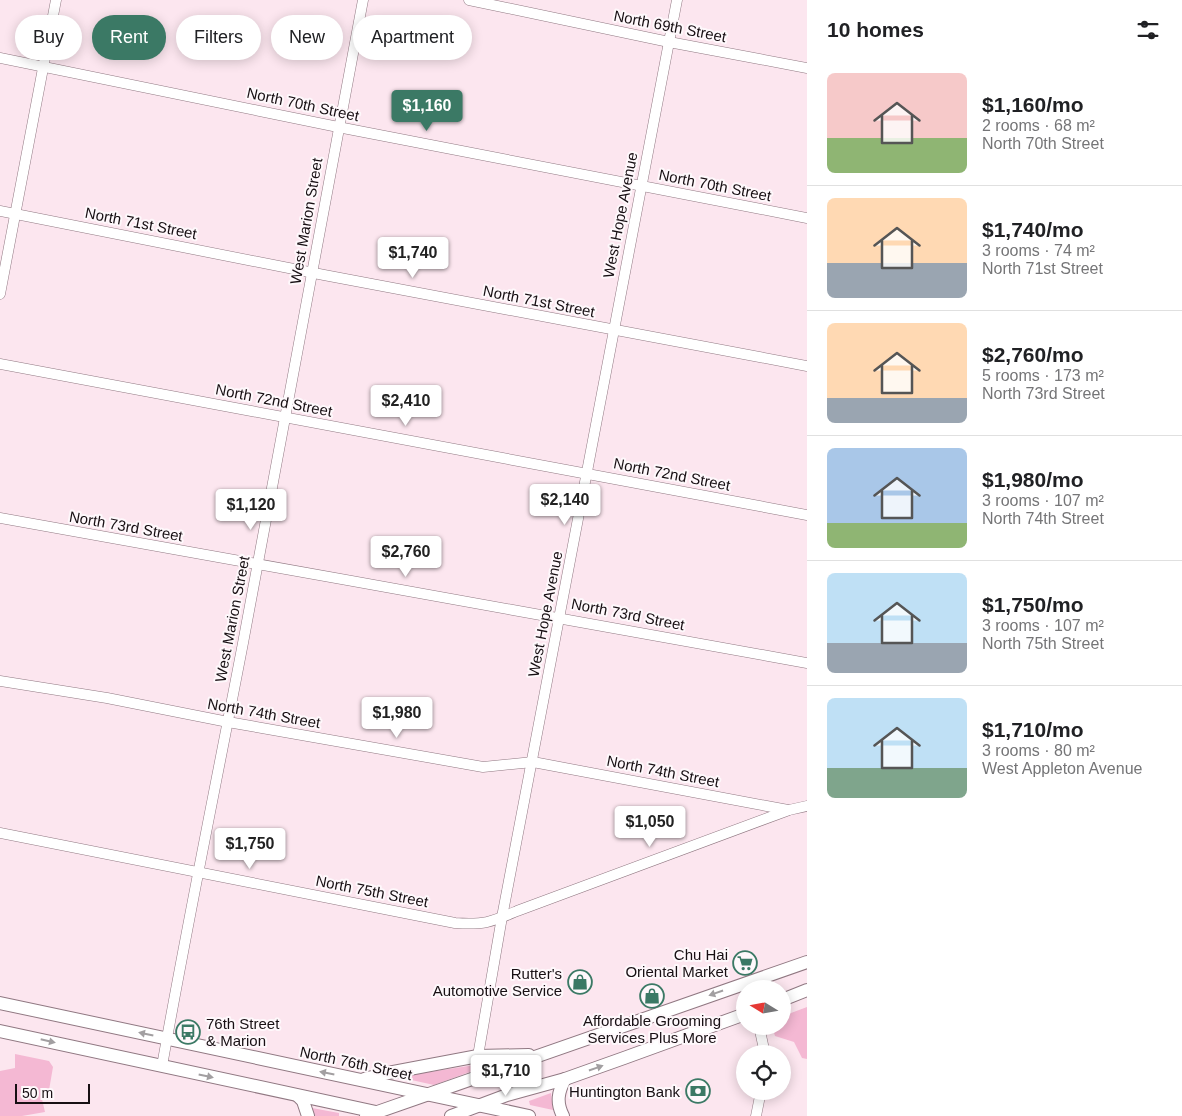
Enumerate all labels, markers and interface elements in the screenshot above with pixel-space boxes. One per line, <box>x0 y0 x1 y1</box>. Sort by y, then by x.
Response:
street label: North 69th Street <box>612 7 729 45</box>
chip: Buy <box>15 15 82 60</box>
chip: Rent <box>92 15 166 60</box>
chip: Filters <box>176 15 261 60</box>
chip: New <box>271 15 343 60</box>
chip: Apartment <box>353 15 472 60</box>
icon: filters <box>1134 16 1162 44</box>
text: 10 homes <box>827 18 924 41</box>
street label: North 70th Street <box>245 84 361 124</box>
pin: $1,160 <box>386 90 468 132</box>
icon: home <box>867 93 927 153</box>
text: $1,160/mo <box>982 93 1084 116</box>
text: $1,160 <box>403 97 451 114</box>
text: 2 rooms · 68 m² <box>982 117 1095 134</box>
text: North 70th Street <box>982 135 1104 152</box>
street label: West Hope Avenue <box>599 151 641 279</box>
street label: West Marion Street <box>287 156 326 286</box>
street label: North 70th Street <box>657 166 774 204</box>
street label: North 71st Street <box>84 204 199 242</box>
icon: home <box>867 218 927 278</box>
text: $1,740/mo <box>982 218 1084 241</box>
pin: $1,740 <box>372 236 454 279</box>
text: 3 rooms · 74 m² <box>982 242 1095 259</box>
text: $1,740 <box>389 244 437 261</box>
text: North 71st Street <box>982 260 1103 277</box>
street label: North 71st Street <box>482 282 597 320</box>
icon: home <box>867 343 927 403</box>
text: $2,760/mo <box>982 343 1084 366</box>
text: 5 rooms · 173 m² <box>982 367 1104 384</box>
street label: North 72nd Street <box>214 380 335 420</box>
pin: $2,410 <box>365 384 447 427</box>
text: North 73rd Street <box>982 385 1105 402</box>
text: $2,410 <box>382 392 430 409</box>
street label: North 72nd Street <box>612 454 733 494</box>
icon: home <box>867 468 927 528</box>
text: $1,980/mo <box>982 468 1084 491</box>
pin: $2,140 <box>524 484 606 526</box>
pin: $1,120 <box>210 488 292 531</box>
text: $2,140 <box>541 491 589 508</box>
text: 3 rooms · 107 m² <box>982 492 1104 509</box>
text: $1,120 <box>227 496 275 513</box>
street label: North 73rd Street <box>68 508 185 545</box>
text: North 74th Street <box>982 510 1104 527</box>
pin: $2,760 <box>365 536 447 578</box>
text: $2,760 <box>382 543 430 560</box>
street label: West Hope Avenue <box>524 550 566 678</box>
street label: West Marion Street <box>211 554 253 683</box>
icon: home <box>867 593 927 653</box>
text: $1,750/mo <box>982 593 1084 616</box>
street label: North 73rd Street <box>570 595 687 633</box>
text: 3 rooms · 107 m² <box>982 617 1104 634</box>
text: North 75th Street <box>982 635 1104 652</box>
street label: North 74th Street <box>206 695 323 731</box>
pin: $1,980 <box>356 696 438 739</box>
text: $1,980 <box>373 704 421 721</box>
icon: home <box>867 718 927 778</box>
text: $1,710/mo <box>982 718 1084 741</box>
text: 3 rooms · 80 m² <box>982 742 1095 759</box>
street label: North 74th Street <box>605 752 722 790</box>
text: West Appleton Avenue <box>982 760 1142 777</box>
pin: $1,050 <box>609 806 691 848</box>
text: $1,050 <box>626 813 674 830</box>
pin: $1,750 <box>209 828 291 870</box>
text: $1,750 <box>226 835 274 852</box>
street label: North 75th Street <box>314 872 431 910</box>
place label: Chu Hai Oriental Market <box>625 946 729 980</box>
supermarket icon: Chu Hai Oriental Market <box>732 950 758 976</box>
place label: Rutter's Automotive Service <box>433 965 562 999</box>
shop icon: Rutter's Automotive Service <box>567 969 593 995</box>
north arrow <box>736 980 791 1035</box>
map controls <box>736 980 791 1100</box>
shop icon: Affordable Grooming Services Plus More <box>639 983 665 1009</box>
one-way arrow <box>708 990 723 998</box>
place label: Affordable Grooming Services Plus More <box>583 1012 721 1046</box>
place label: 76th Street & Marion <box>206 1015 280 1049</box>
bus stop icon: 76th Street & Marion <box>175 1019 201 1045</box>
one-way arrow <box>139 1030 154 1038</box>
one-way arrow <box>40 1037 55 1045</box>
street label: North 76th Street <box>298 1043 414 1083</box>
button: locate <box>736 1045 791 1100</box>
pin: $1,710 <box>465 1054 547 1097</box>
text: $1,710 <box>482 1062 530 1079</box>
one-way arrow <box>589 1064 604 1071</box>
one-way arrow <box>319 1069 334 1077</box>
one-way arrow <box>199 1072 214 1080</box>
bank icon: Huntington Bank <box>685 1078 711 1104</box>
scale bar <box>15 1081 90 1104</box>
place label: Huntington Bank <box>569 1083 680 1100</box>
text: 50 m <box>22 1085 53 1101</box>

